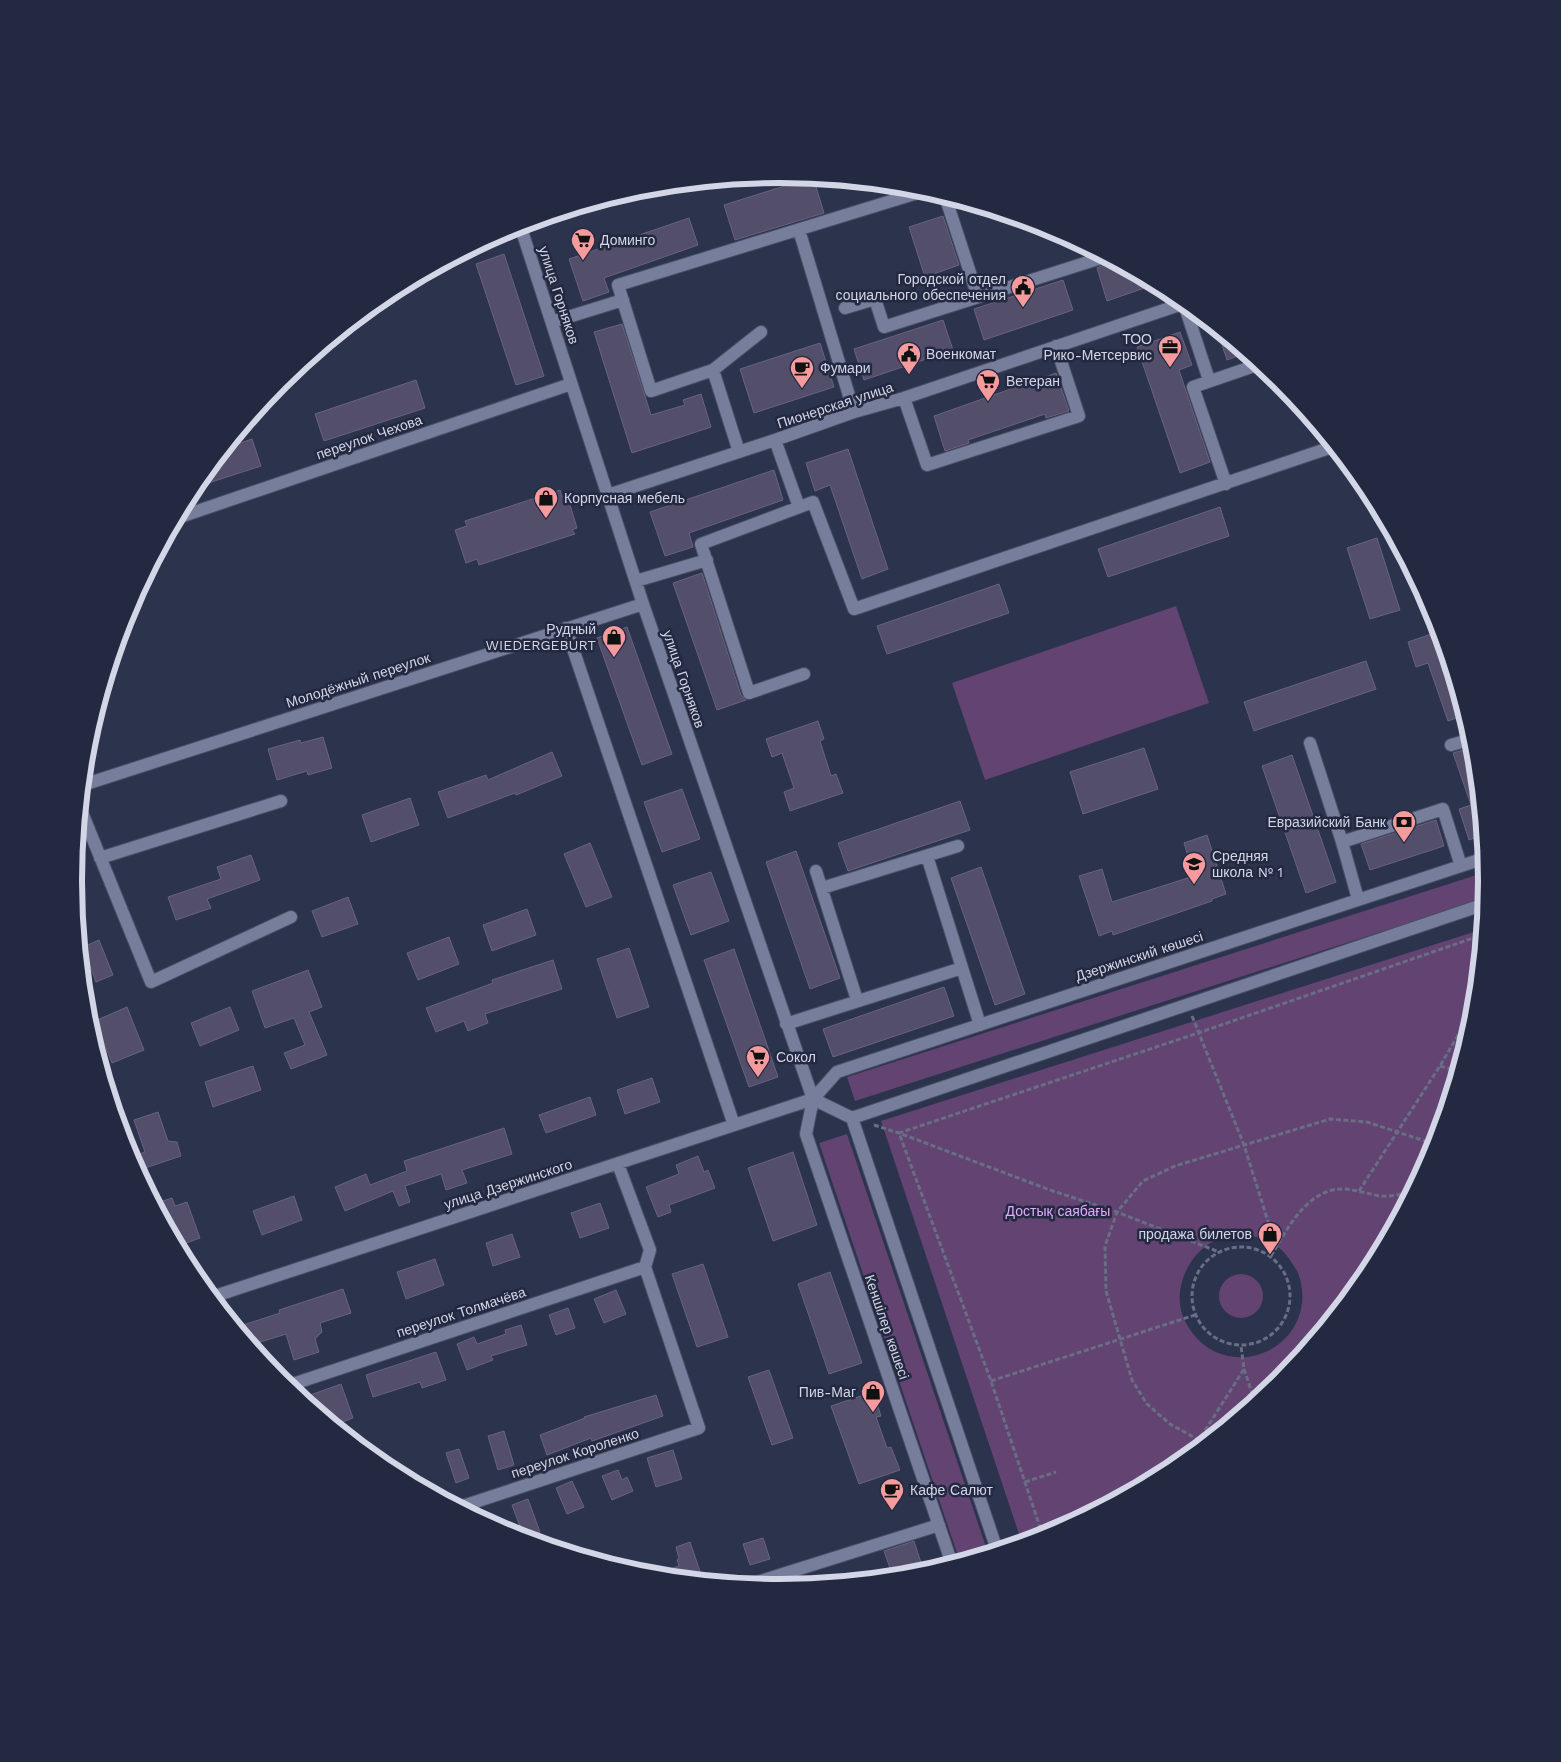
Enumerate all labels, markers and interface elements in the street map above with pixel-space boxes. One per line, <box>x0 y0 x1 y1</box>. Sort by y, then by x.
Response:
supermarket icon: Доминго <box>570 227 596 261</box>
place label: Доминго <box>600 232 655 248</box>
street label: улица Горняков <box>536 244 582 346</box>
place label: Городской отдел социального обеспечения <box>836 271 1006 303</box>
public building icon: Городской отдел социального обеспечения <box>1010 274 1036 308</box>
place label: ТОО Рико-Метсервис <box>1043 331 1152 363</box>
office icon: ТОО Рико-Метсервис <box>1157 334 1183 368</box>
public building icon: Военкомат <box>896 341 922 375</box>
place label: Военкомат <box>926 346 997 362</box>
cafe icon: Фумари <box>789 355 815 389</box>
place label: Фумари <box>820 360 871 376</box>
supermarket icon: Ветеран <box>975 368 1001 402</box>
place label: Ветеран <box>1006 373 1060 389</box>
street label: Пионерская улица <box>775 379 895 431</box>
street label: переулок Чехова <box>314 411 424 463</box>
shop icon: Корпусная мебель <box>533 485 559 519</box>
place label: Корпусная мебель <box>564 490 685 506</box>
place label: Рудный WIEDERGEBURT <box>486 621 597 653</box>
shop icon: Рудный WIEDERGEBURT <box>601 624 627 658</box>
street label: улица Горняков <box>660 628 708 730</box>
street label: Молодёжный переулок <box>284 649 433 711</box>
bank icon: Евразийский Банк <box>1391 809 1417 843</box>
place label: Евразийский Банк <box>1267 814 1387 830</box>
place label: Средняя школа № 1 <box>1212 848 1283 880</box>
school or university icon: Средняя школа № 1 <box>1181 851 1207 885</box>
street label: Дзержинский көшесі <box>1073 928 1205 984</box>
supermarket icon: Сокол <box>745 1044 771 1078</box>
place label: Сокол <box>776 1049 816 1065</box>
street label: улица Дзержинского <box>442 1156 574 1212</box>
park label: Достық саябағы <box>1006 1203 1110 1219</box>
shop icon: продажа билетов <box>1257 1221 1283 1255</box>
place label: продажа билетов <box>1138 1226 1252 1242</box>
street label: Кеншілер көшесі <box>862 1273 912 1381</box>
street label: переулок Толмачёва <box>394 1283 528 1340</box>
shop icon: Пив-Маг <box>860 1379 886 1413</box>
place label: Пив-Маг <box>799 1384 856 1400</box>
street label: переулок Короленко <box>509 1425 641 1481</box>
cafe icon: Кафе Салют <box>879 1477 905 1511</box>
place label: Кафе Салют <box>910 1482 993 1498</box>

